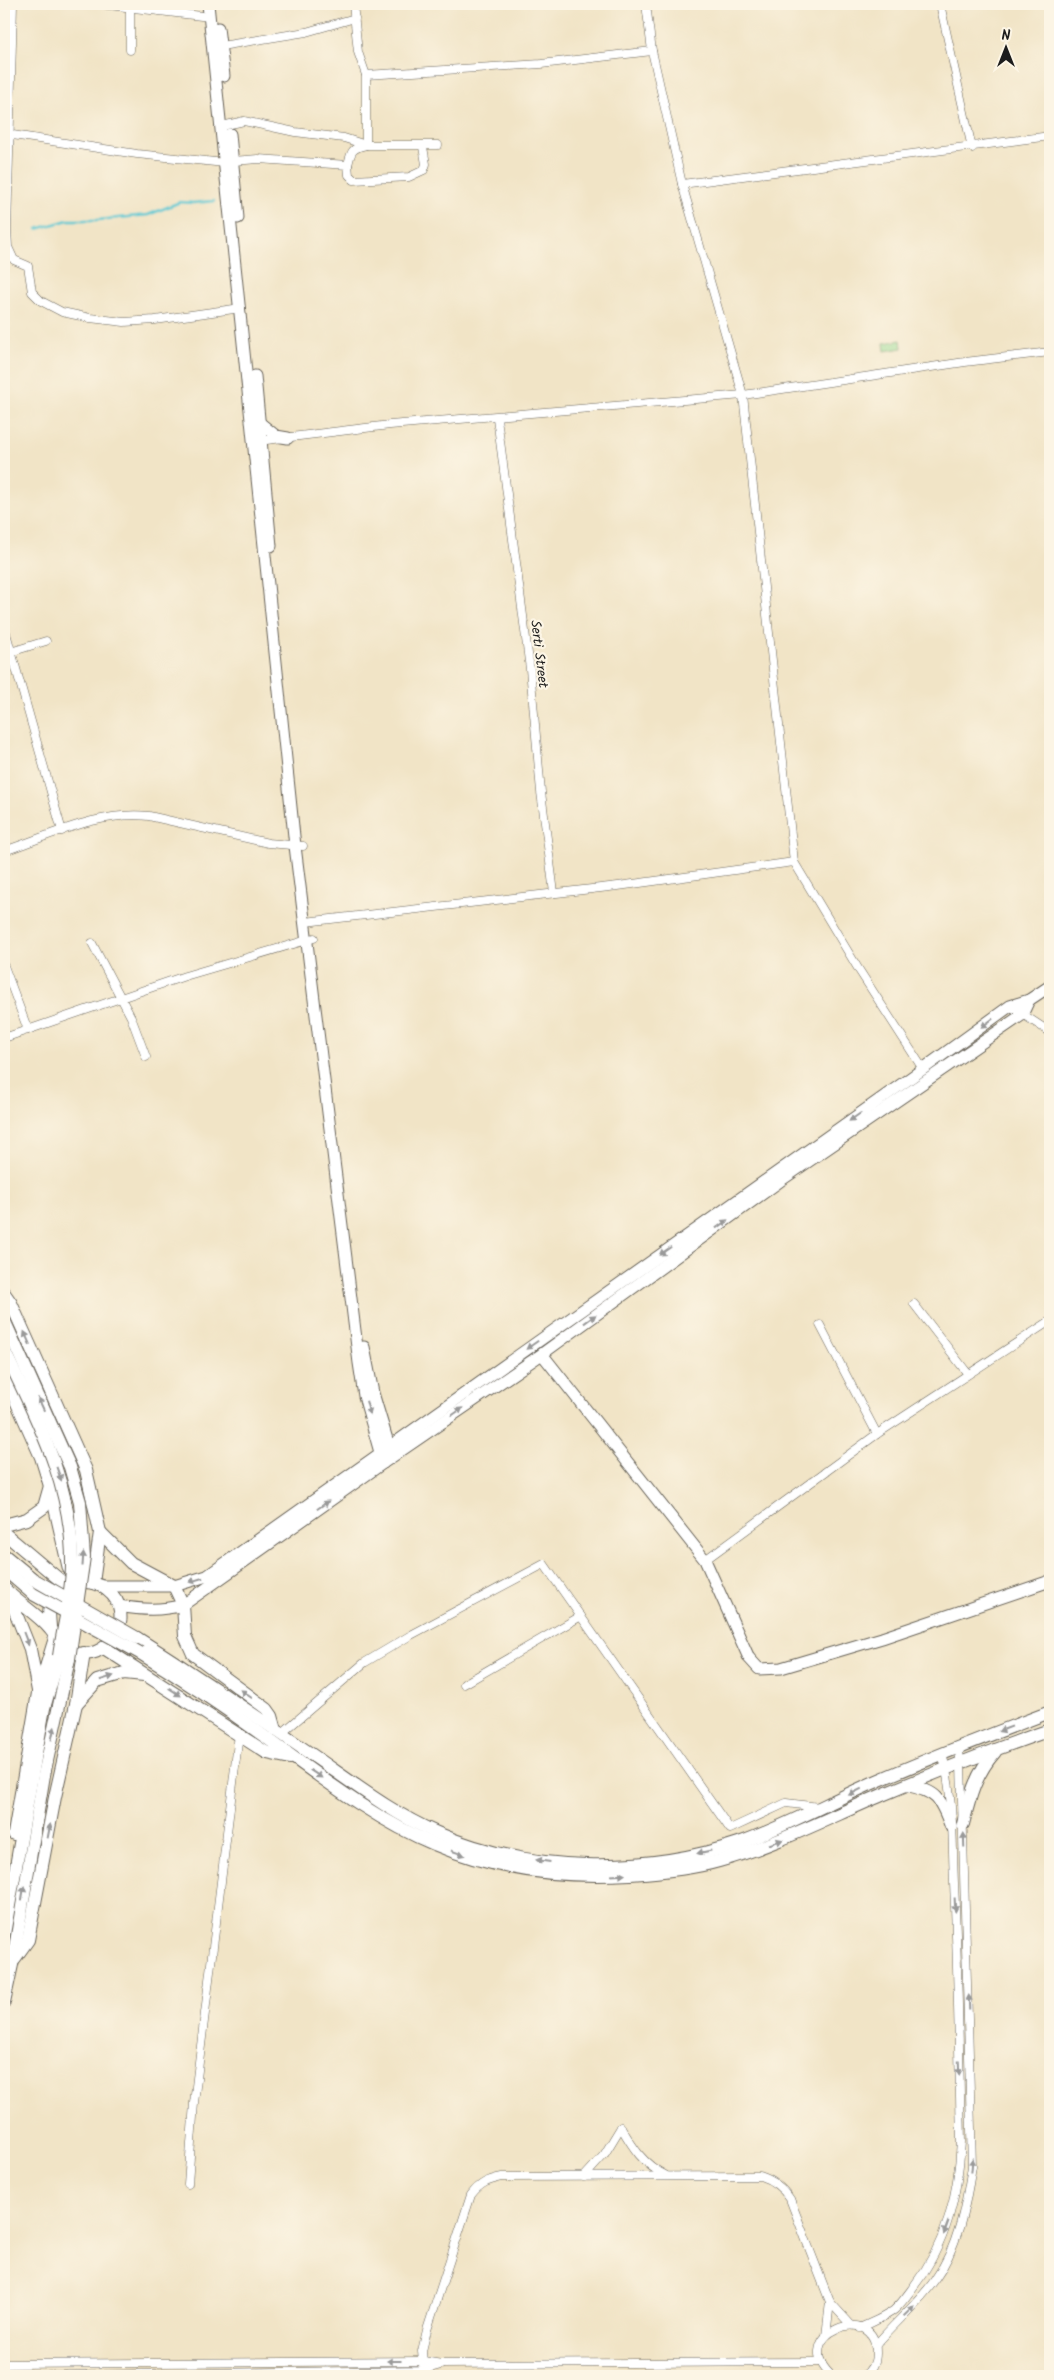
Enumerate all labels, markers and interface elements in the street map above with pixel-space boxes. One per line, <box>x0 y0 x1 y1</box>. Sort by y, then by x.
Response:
north arrow <box>982 22 1032 72</box>
text: N <box>1002 25 1011 47</box>
street label: Serti Street <box>524 619 554 690</box>
one-way arrow <box>981 1017 994 1028</box>
one-way arrow <box>848 1112 862 1122</box>
one-way arrow <box>715 1219 728 1229</box>
one-way arrow <box>658 1246 672 1256</box>
one-way arrow <box>583 1314 597 1324</box>
one-way arrow <box>23 1331 31 1345</box>
one-way arrow <box>525 1340 539 1350</box>
one-way arrow <box>37 1397 45 1411</box>
one-way arrow <box>364 1401 372 1416</box>
one-way arrow <box>450 1407 463 1417</box>
one-way arrow <box>55 1467 63 1482</box>
one-way arrow <box>317 1500 330 1510</box>
one-way arrow <box>79 1551 87 1567</box>
one-way arrow <box>189 1577 204 1584</box>
one-way arrow <box>22 1632 30 1647</box>
one-way arrow <box>99 1673 114 1681</box>
one-way arrow <box>168 1688 181 1697</box>
one-way arrow <box>239 1689 253 1699</box>
one-way arrow <box>49 1725 57 1740</box>
one-way arrow <box>998 1726 1012 1734</box>
one-way arrow <box>310 1770 323 1779</box>
one-way arrow <box>848 1788 862 1796</box>
one-way arrow <box>45 1822 53 1838</box>
one-way arrow <box>959 1832 967 1848</box>
one-way arrow <box>768 1838 783 1845</box>
one-way arrow <box>697 1848 712 1856</box>
one-way arrow <box>451 1849 466 1857</box>
one-way arrow <box>534 1856 550 1864</box>
one-way arrow <box>610 1870 626 1878</box>
one-way arrow <box>20 1884 28 1900</box>
one-way arrow <box>951 1897 959 1913</box>
one-way arrow <box>964 1994 972 2010</box>
one-way arrow <box>956 2060 964 2076</box>
one-way arrow <box>968 2156 976 2172</box>
one-way arrow <box>942 2221 949 2236</box>
one-way arrow <box>902 2305 914 2317</box>
one-way arrow <box>386 2357 402 2365</box>

